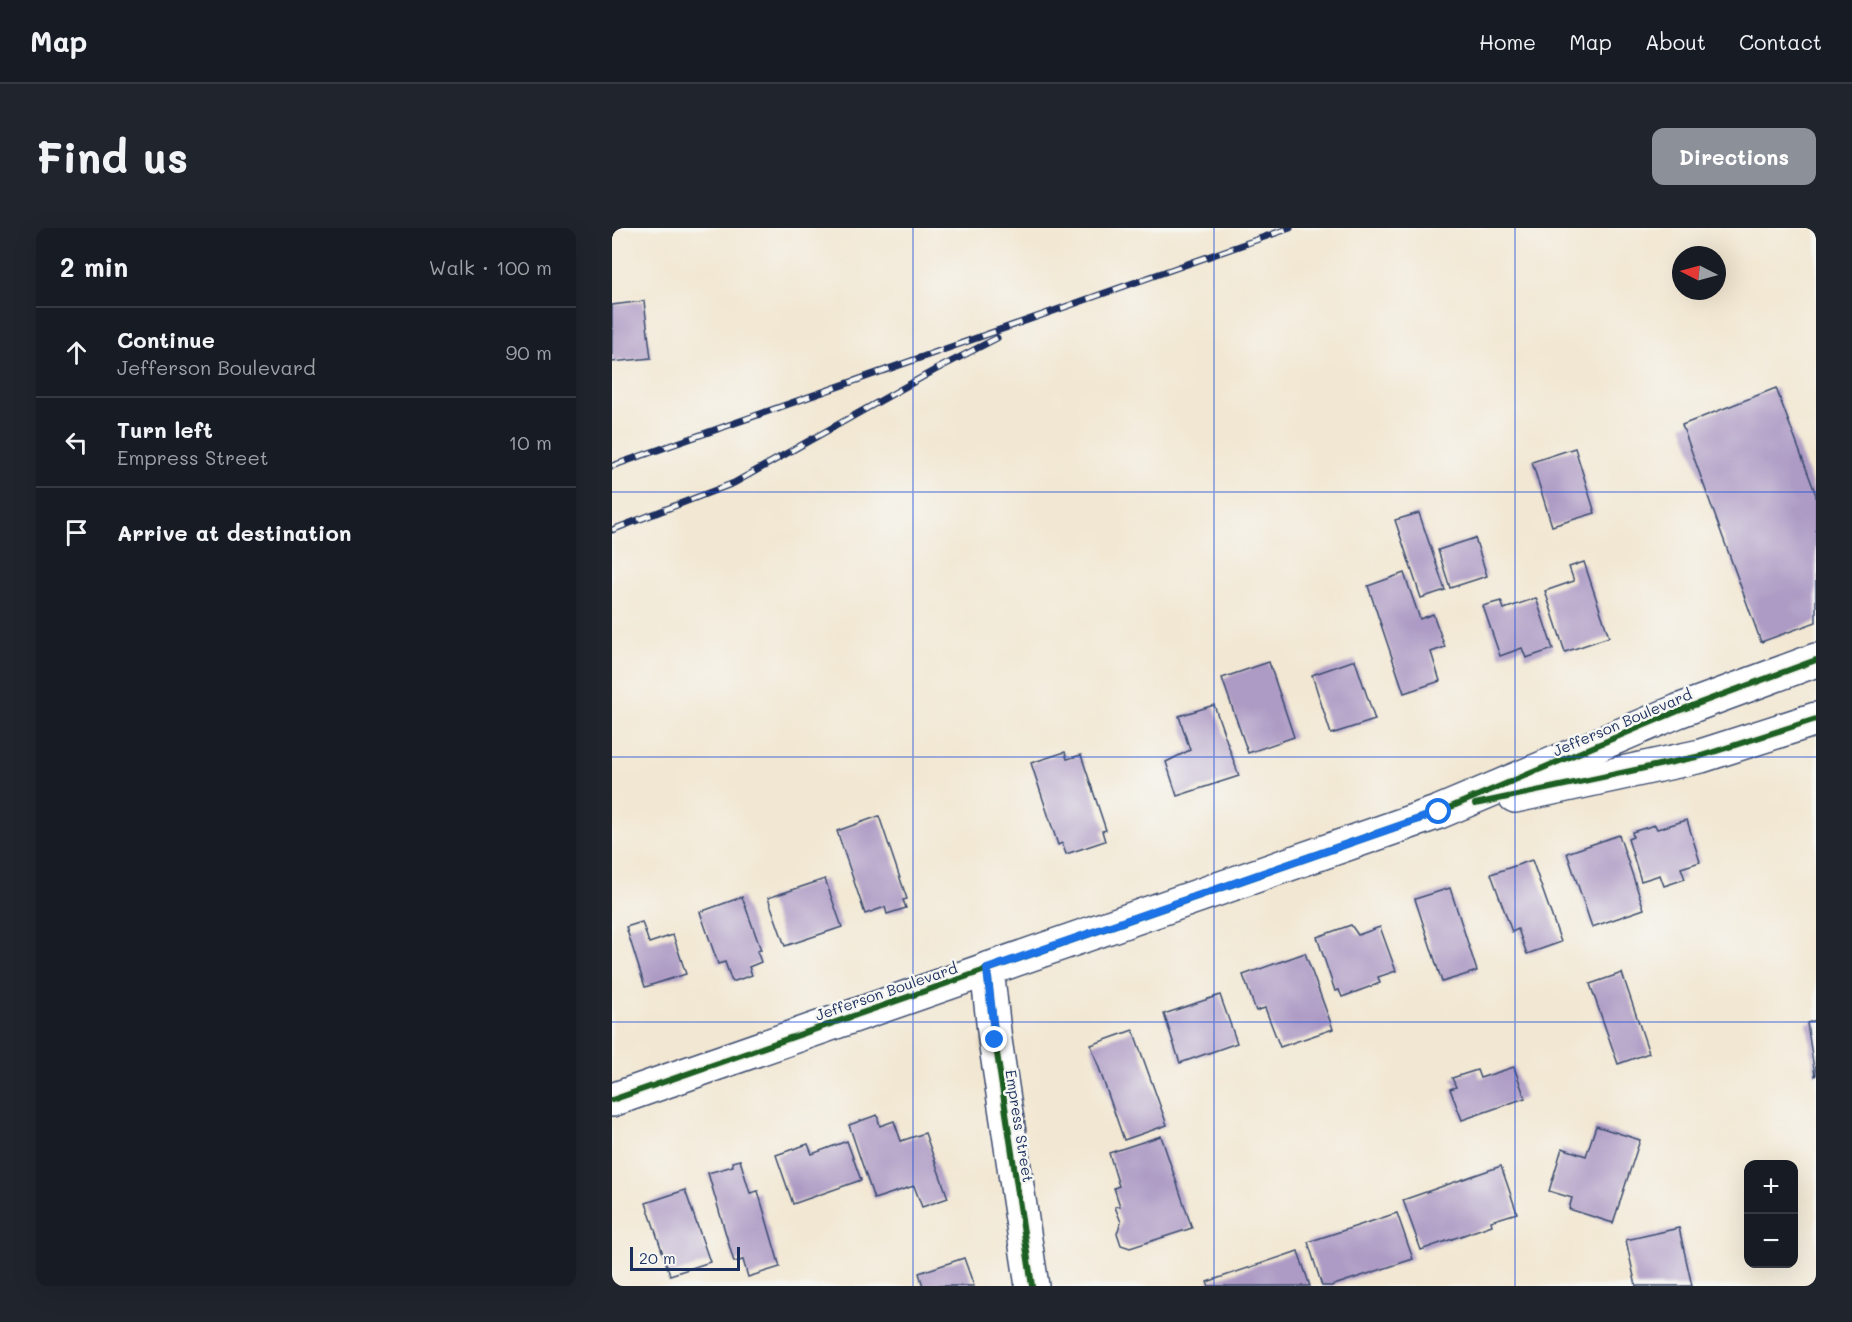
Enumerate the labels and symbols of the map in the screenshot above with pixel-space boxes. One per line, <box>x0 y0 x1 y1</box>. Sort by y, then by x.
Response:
north arrow <box>1672 246 1726 300</box>
street label: Jefferson Boulevard <box>1549 684 1695 760</box>
route start <box>1425 798 1451 824</box>
street label: Jefferson Boulevard <box>812 957 960 1025</box>
route end <box>981 1026 1007 1052</box>
street label: Empress Street <box>1001 1068 1039 1184</box>
scale bar <box>630 1244 740 1272</box>

